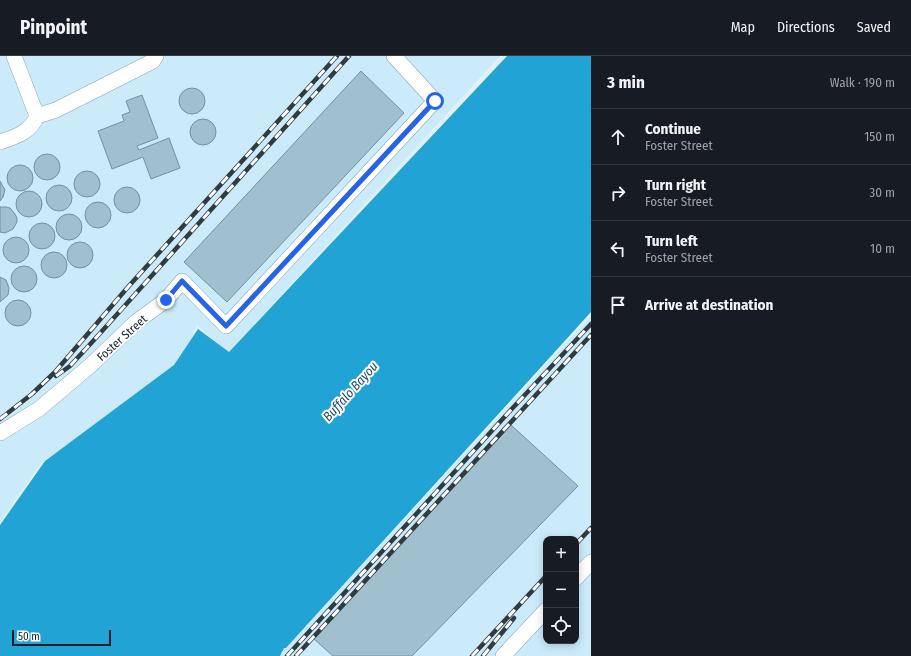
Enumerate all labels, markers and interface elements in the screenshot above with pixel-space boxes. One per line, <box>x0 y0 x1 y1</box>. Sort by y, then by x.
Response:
text: Pinpoint <box>20 16 87 39</box>
text: Map <box>731 19 755 36</box>
text: Directions <box>777 19 835 36</box>
text: Saved <box>857 19 891 36</box>
text: 3 min <box>607 72 645 93</box>
text: Walk · 190 m <box>830 75 895 90</box>
route start <box>426 92 444 110</box>
text: Continue <box>645 120 701 138</box>
icon: ahead <box>607 126 629 148</box>
text: 150 m <box>864 129 895 144</box>
text: Foster Street <box>645 138 713 153</box>
text: Turn right <box>645 176 706 194</box>
icon: right <box>607 182 629 204</box>
text: 30 m <box>869 185 895 200</box>
text: Foster Street <box>645 194 713 209</box>
text: Turn left <box>645 232 698 250</box>
icon: left <box>607 238 629 260</box>
text: 10 m <box>870 241 895 256</box>
text: Foster Street <box>645 250 713 265</box>
route end <box>157 291 175 309</box>
icon: arrive <box>607 294 629 316</box>
text: Arrive at destination <box>645 296 773 314</box>
street label: Foster Street <box>94 312 150 364</box>
water label: Buffalo Bayou <box>320 358 381 424</box>
map controls <box>543 536 579 644</box>
button: + <box>543 536 579 572</box>
button: − <box>543 572 579 608</box>
button: locate <box>543 608 579 644</box>
scale bar <box>12 628 111 647</box>
text: 50 m <box>18 630 40 643</box>

